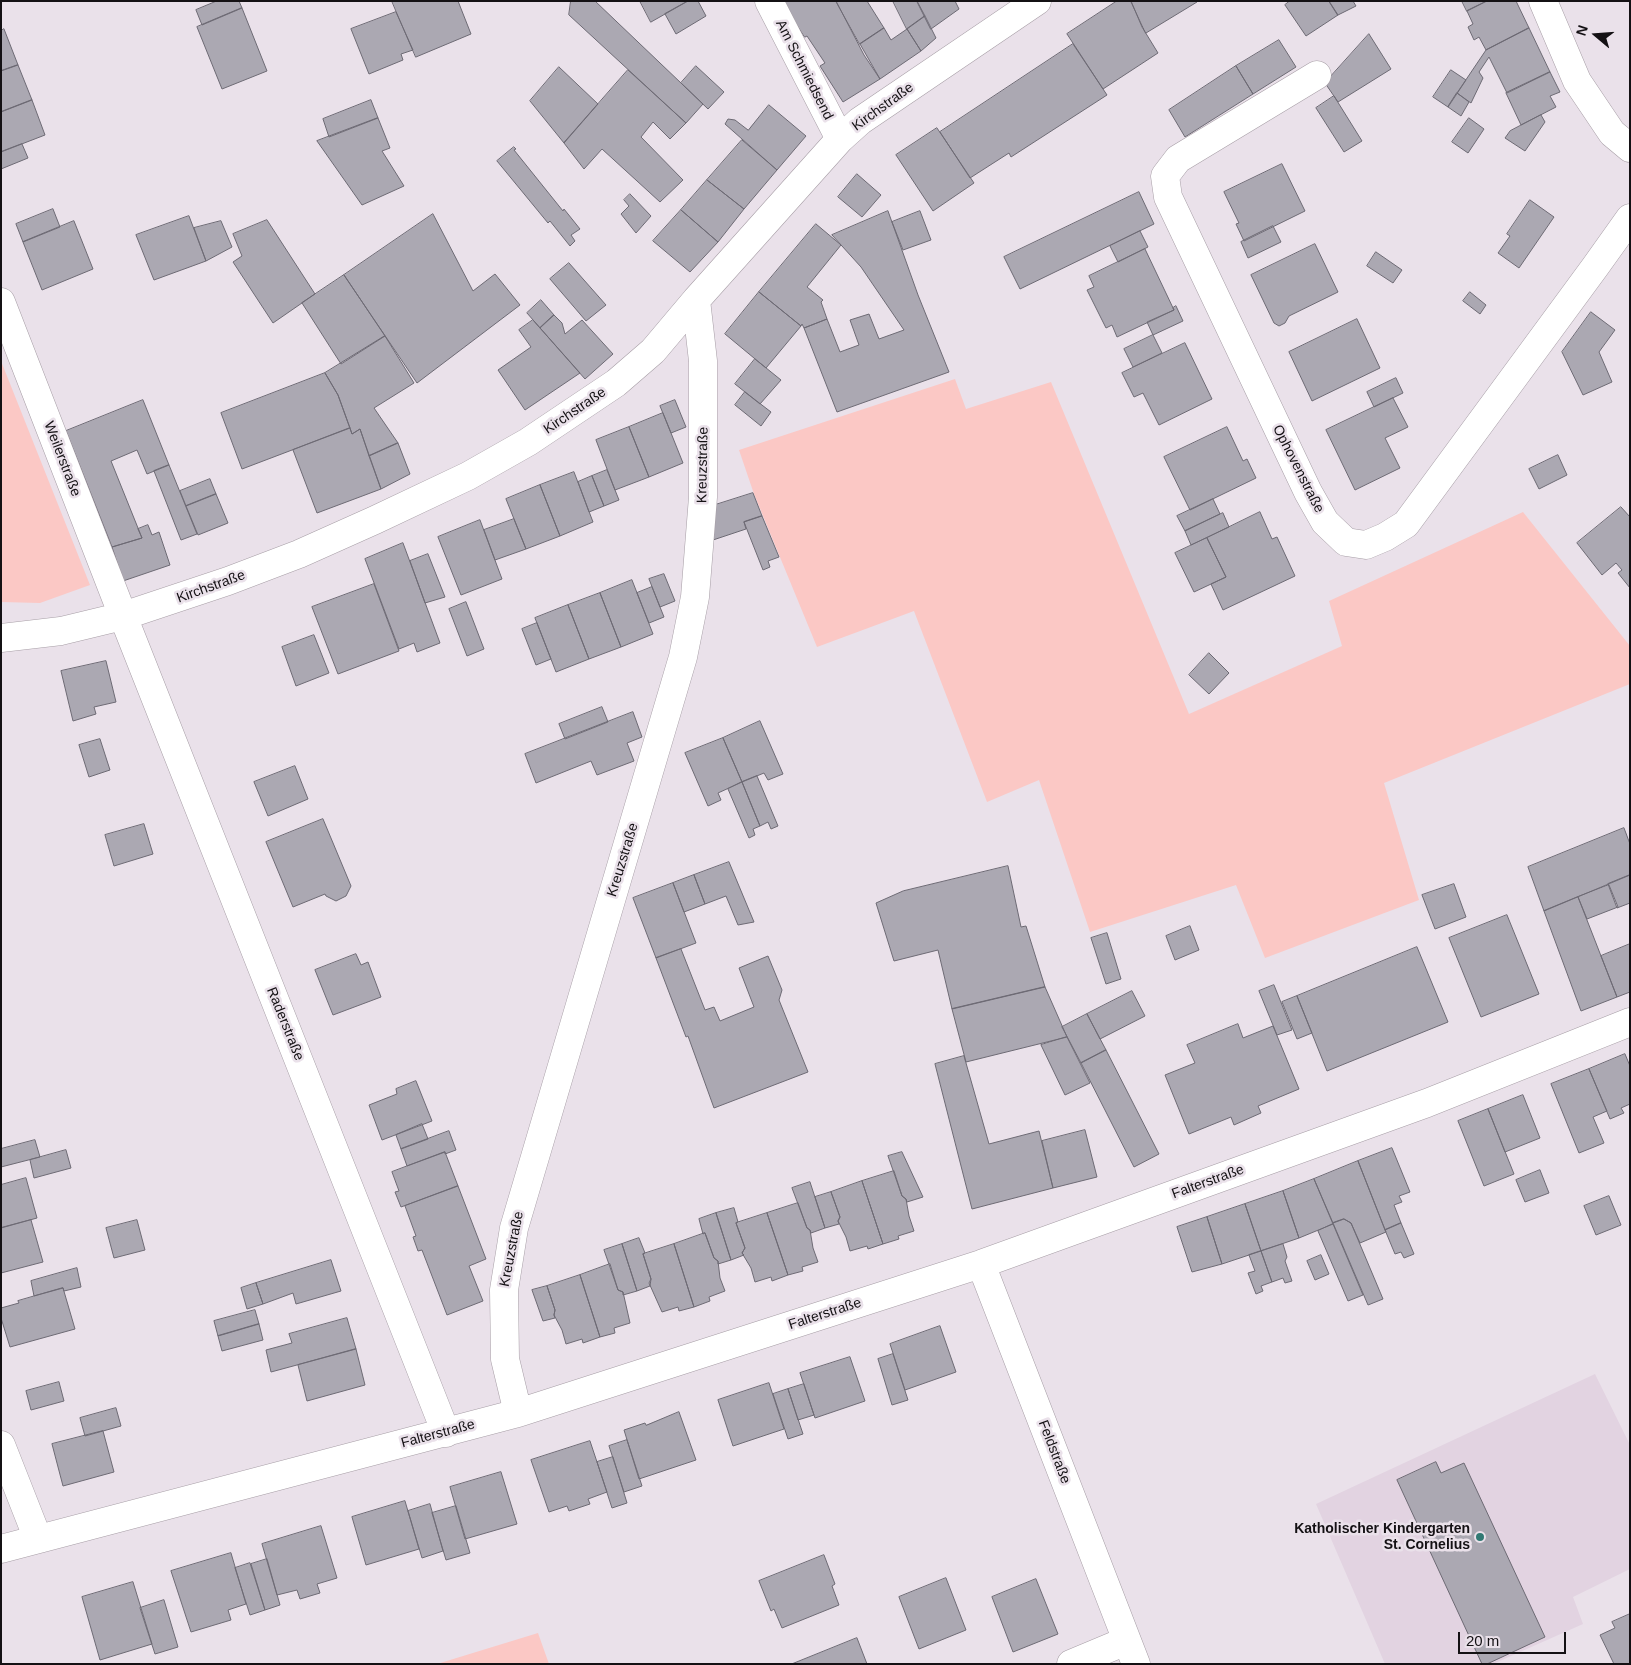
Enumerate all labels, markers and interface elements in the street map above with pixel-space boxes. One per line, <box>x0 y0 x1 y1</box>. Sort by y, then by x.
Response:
north arrow <box>1571 10 1621 60</box>
street label: Am Schmiedsend <box>772 17 836 123</box>
text: N <box>1573 23 1591 38</box>
street label: Kirchstraße <box>849 79 917 135</box>
street label: Kirchstraße <box>541 384 609 438</box>
street label: Weilerstraße <box>40 419 84 499</box>
street label: Ophovenstraße <box>1269 422 1327 516</box>
street label: Kreuzstraße <box>694 427 712 503</box>
street label: Kirchstraße <box>174 567 248 607</box>
street label: Kreuzstraße <box>604 821 642 899</box>
street label: Raderstraße <box>263 985 307 1063</box>
street label: Falterstraße <box>1170 1161 1246 1203</box>
street label: Kreuzstraße <box>496 1210 528 1288</box>
street label: Falterstraße <box>787 1294 863 1334</box>
street label: Falterstraße <box>399 1416 477 1452</box>
street label: Feldstraße <box>1034 1418 1074 1486</box>
place label: Katholischer Kindergarten St. Cornelius <box>1294 1521 1470 1554</box>
marker: Katholischer Kindergarten St. Cornelius <box>1474 1531 1486 1543</box>
scale bar <box>1461 1622 1568 1654</box>
text: 20 m <box>1466 1632 1499 1649</box>

